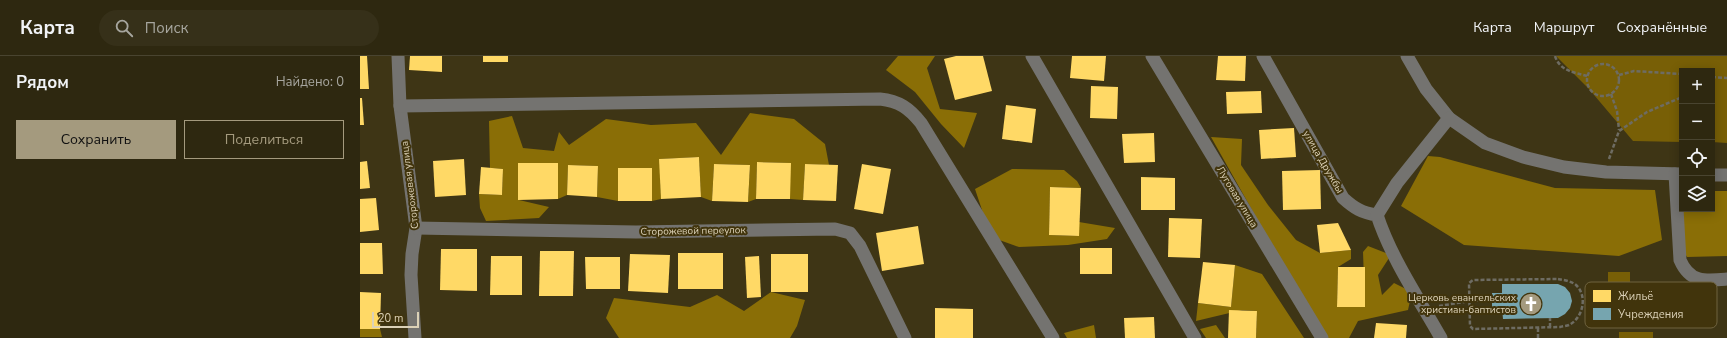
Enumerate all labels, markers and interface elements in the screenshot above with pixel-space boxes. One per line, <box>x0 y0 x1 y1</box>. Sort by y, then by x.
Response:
search box <box>99 10 379 46</box>
text: Карта <box>20 15 75 41</box>
icon: search <box>113 17 135 39</box>
text: Поиск <box>145 18 188 38</box>
text: Карта <box>1473 18 1512 37</box>
text: Маршрут <box>1534 18 1595 37</box>
text: Сохранённые <box>1617 18 1707 37</box>
map controls <box>1679 68 1715 212</box>
button: + <box>1679 68 1715 104</box>
text: Рядом <box>16 71 69 94</box>
text: Найдено: 0 <box>276 73 344 91</box>
button: − <box>1679 104 1715 140</box>
button: Сохранить <box>16 120 176 159</box>
button: Поделиться <box>184 120 344 159</box>
street label: улица Дружбы <box>1299 128 1347 196</box>
street label: Сторожевая улица <box>398 140 422 230</box>
button: locate <box>1679 140 1715 176</box>
street label: Луговая улица <box>1213 164 1261 230</box>
button: layers <box>1679 176 1715 212</box>
street label: Сторожевой переулок <box>640 223 747 239</box>
legend <box>1585 282 1717 328</box>
text: Жильё <box>1618 289 1653 304</box>
place label: Церковь евангельских христиан-баптистов <box>1408 291 1517 317</box>
church icon: Церковь евангельских христиан-баптистов <box>1518 291 1544 317</box>
text: Учреждения <box>1617 307 1684 322</box>
scale bar <box>372 310 419 329</box>
text: 20 m <box>378 311 403 326</box>

